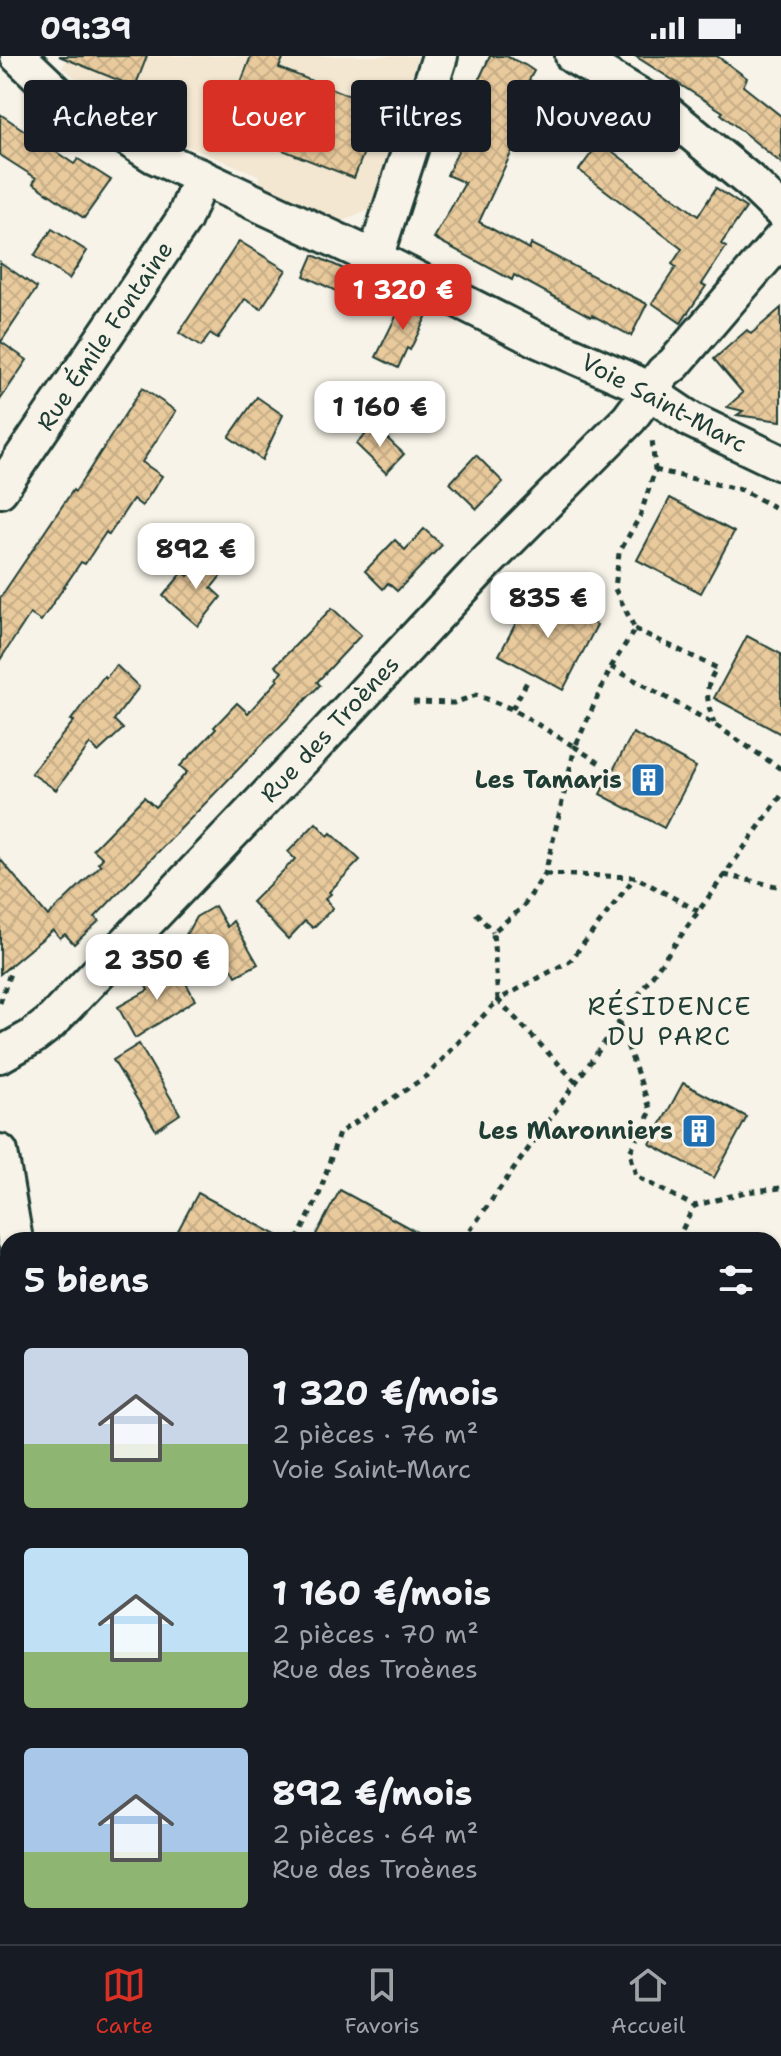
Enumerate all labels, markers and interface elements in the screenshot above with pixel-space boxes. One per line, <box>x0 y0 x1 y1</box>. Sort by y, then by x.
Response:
text: 09:39 <box>40 8 131 49</box>
chip: Acheter <box>24 80 187 152</box>
chip: Louer <box>203 80 335 152</box>
chip: Filtres <box>351 80 491 152</box>
chip: Nouveau <box>507 80 680 152</box>
street label: Rue Émile Fontaine <box>29 235 181 437</box>
pin: 1 320 € <box>329 264 477 332</box>
text: 1 320 € <box>352 272 454 307</box>
street label: Voie Saint-Marc <box>575 346 753 460</box>
pin: 1 160 € <box>306 381 454 449</box>
text: 1 160 € <box>332 389 428 424</box>
pin: 892 € <box>140 523 252 591</box>
text: 892 € <box>156 531 236 566</box>
pin: 835 € <box>492 572 604 640</box>
text: 835 € <box>508 580 588 615</box>
street label: Rue des Troènes <box>253 649 407 809</box>
building icon: Les Tamaris <box>629 761 667 799</box>
place label: Les Tamaris <box>475 764 622 796</box>
pin: 2 350 € <box>83 934 231 1002</box>
text: 2 350 € <box>104 942 210 977</box>
district label: RÉSIDENCE DU PARC <box>587 988 753 1053</box>
building icon: Les Maronniers <box>680 1112 718 1150</box>
place label: Les Maronniers <box>478 1115 673 1147</box>
text: 5 biens <box>24 1257 149 1303</box>
icon: filters <box>714 1258 758 1302</box>
text: 1 320 €/mois <box>272 1370 499 1416</box>
icon: home <box>88 1380 184 1476</box>
text: 2 pièces · 76 m² <box>272 1416 478 1451</box>
text: Voie Saint-Marc <box>272 1451 471 1486</box>
text: 1 160 €/mois <box>272 1570 491 1616</box>
icon: home <box>88 1580 184 1676</box>
text: 2 pièces · 70 m² <box>272 1616 479 1651</box>
text: Rue des Troènes <box>272 1651 478 1686</box>
text: 892 €/mois <box>272 1770 472 1816</box>
icon: home <box>88 1780 184 1876</box>
text: 2 pièces · 64 m² <box>272 1816 479 1851</box>
text: Rue des Troènes <box>272 1851 478 1886</box>
tab: Carte <box>96 1963 153 2040</box>
tab: Favoris <box>345 1963 420 2040</box>
tab: Accueil <box>611 1963 685 2040</box>

